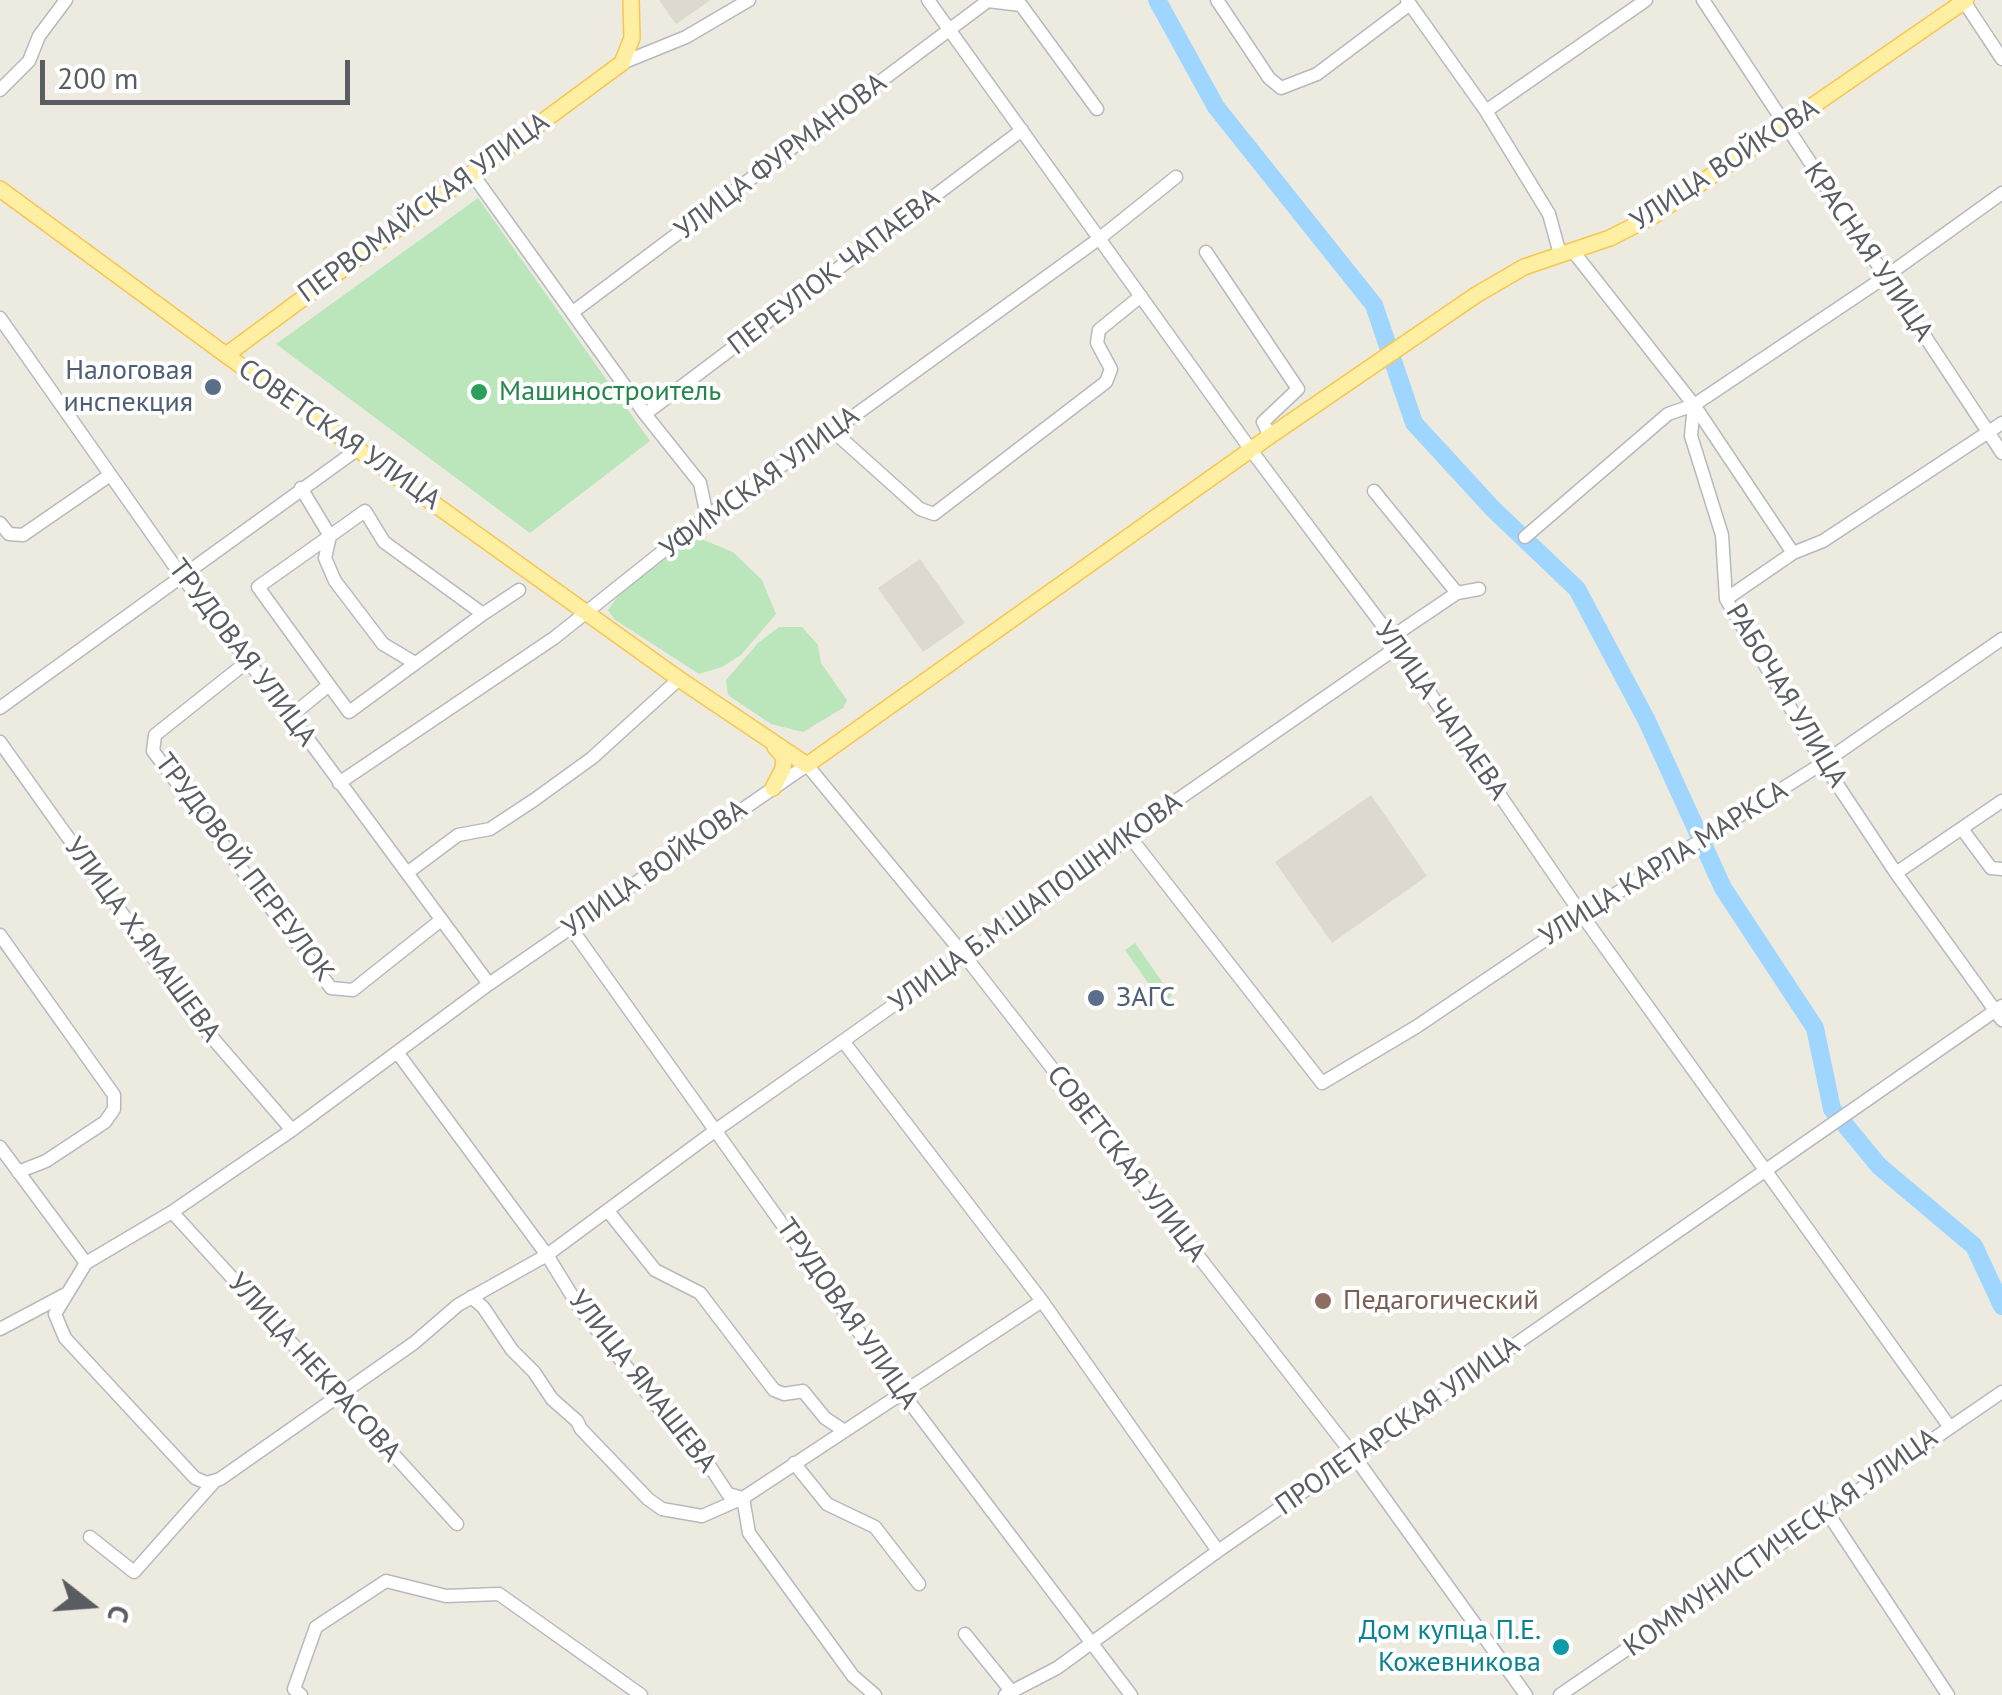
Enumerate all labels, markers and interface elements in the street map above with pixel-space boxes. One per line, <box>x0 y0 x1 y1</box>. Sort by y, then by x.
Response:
scale bar <box>45 40 355 102</box>
text: 200 m <box>57 58 138 97</box>
street label: УЛИЦА ФУРМАНОВА <box>669 67 893 247</box>
street label: УЛИЦА ВОЙКОВА <box>1625 92 1825 238</box>
street label: ПЕРВОМАЙСКАЯ УЛИЦА <box>292 106 556 310</box>
street label: КРАСНАЯ УЛИЦА <box>1796 156 1940 348</box>
street label: ПЕРЕУЛОК ЧАПАЕВА <box>722 182 946 362</box>
street label: СОВЕТСКАЯ УЛИЦА <box>231 353 447 517</box>
place label: Налоговая инспекция <box>63 354 193 420</box>
place label: Машиностроитель <box>499 375 721 409</box>
marker: Налоговая инспекция <box>202 376 224 398</box>
marker: Машиностроитель <box>468 381 490 403</box>
street label: УФИМСКАЯ УЛИЦА <box>654 400 866 566</box>
street label: ТРУДОВАЯ УЛИЦА <box>161 553 323 753</box>
street label: РАБОЧАЯ УЛИЦА <box>1718 598 1854 794</box>
street label: УЛИЦА ЧАПАЕВА <box>1367 615 1515 807</box>
street label: ТРУДОВОЙ ПЕРЕУЛОК <box>147 747 341 989</box>
street label: УЛИЦА КАРЛА МАРКСА <box>1534 774 1794 954</box>
street label: УЛИЦА Б.М.ШАПОШНИКОВА <box>883 786 1189 1020</box>
street label: УЛИЦА ВОЙКОВА <box>556 793 754 945</box>
street label: УЛИЦА Х.ЯМАШЕВА <box>57 831 227 1049</box>
place label: ЗАГС <box>1116 981 1175 1015</box>
marker: ЗАГС <box>1085 987 1107 1009</box>
street label: СОВЕТСКАЯ УЛИЦА <box>1039 1059 1213 1269</box>
street label: ТРУДОВАЯ УЛИЦА <box>769 1212 925 1416</box>
street label: УЛИЦА НЕКРАСОВА <box>221 1267 407 1469</box>
place label: Педагогический <box>1343 1284 1539 1318</box>
street label: УЛИЦА ЯМАШЕВА <box>561 1285 723 1479</box>
marker: Педагогический <box>1312 1290 1334 1312</box>
street label: ПРОЛЕТАРСКАЯ УЛИЦА <box>1270 1329 1526 1523</box>
street label: КОММУНИСТИЧЕСКАЯ УЛИЦА <box>1618 1422 1944 1664</box>
north arrow <box>40 1555 140 1655</box>
text: С <box>99 1601 139 1627</box>
place label: Дом купца П.Е. Кожевникова <box>1359 1614 1541 1680</box>
marker: Дом купца П.Е. Кожевникова <box>1550 1636 1572 1658</box>

